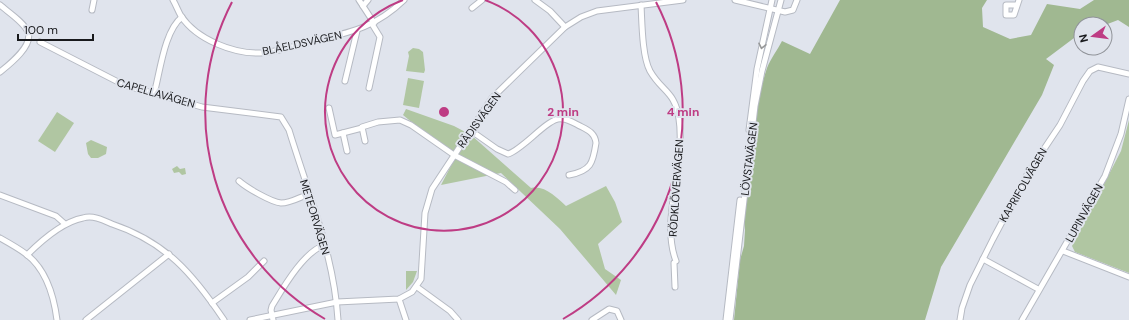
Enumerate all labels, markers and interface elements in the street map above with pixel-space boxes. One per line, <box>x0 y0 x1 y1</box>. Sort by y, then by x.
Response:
scale bar <box>18 16 93 42</box>
north arrow <box>1073 16 1113 56</box>
text: 100 m <box>24 22 58 38</box>
street label: BLÅELDSVÄGEN <box>261 28 343 58</box>
text: N <box>1076 33 1091 44</box>
one-way arrow <box>758 43 766 49</box>
street label: CAPELLAVÄGEN <box>115 75 197 111</box>
street label: RÄDISVÄGEN <box>454 89 504 151</box>
text: 2 min <box>547 104 579 120</box>
text: 4 min <box>667 104 699 120</box>
centre of rings <box>437 105 451 119</box>
street label: LÖVSTAVÄGEN <box>738 122 760 196</box>
street label: RÖDKLÖVERVÄGEN <box>666 139 686 237</box>
street label: KAPRIFOLVÄGEN <box>996 145 1050 225</box>
street label: METEORVÄGEN <box>297 178 333 256</box>
street label: LUPINVÄGEN <box>1062 181 1106 245</box>

